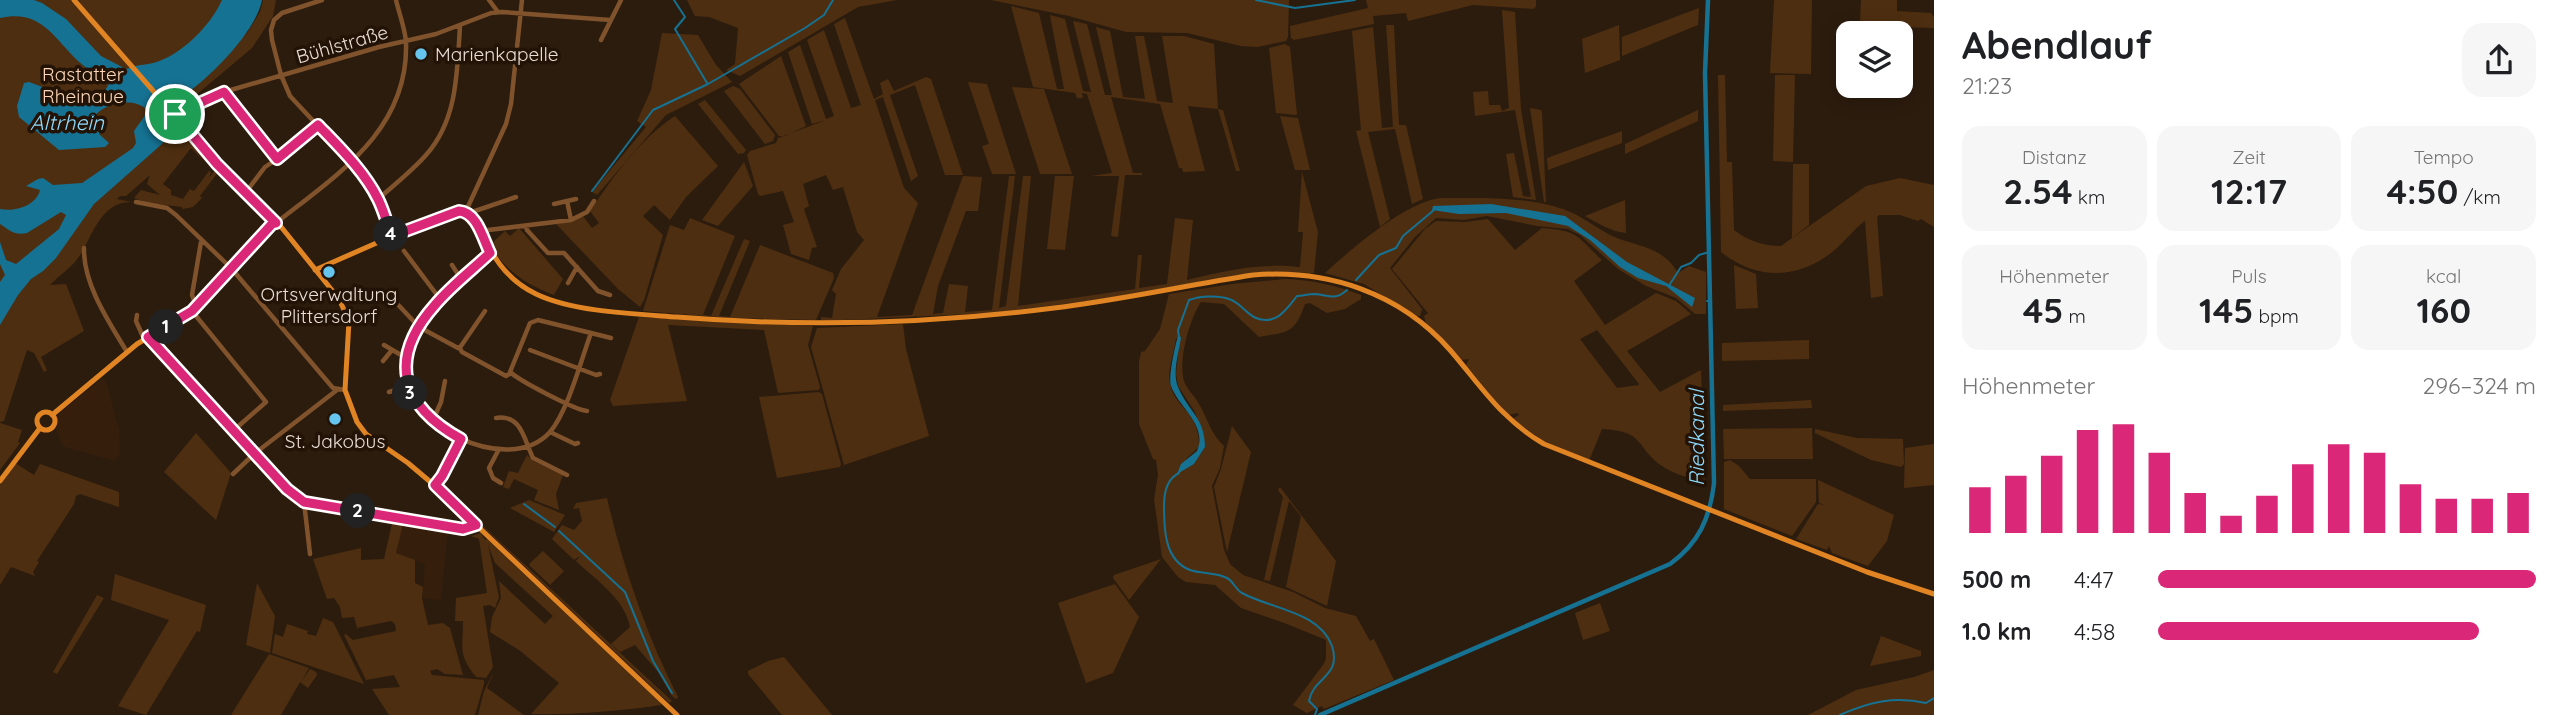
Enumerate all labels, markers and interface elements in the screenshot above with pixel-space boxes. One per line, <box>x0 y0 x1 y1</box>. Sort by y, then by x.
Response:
street label: Bühlstraße <box>293 19 391 69</box>
map controls <box>1836 21 1913 98</box>
button: layers <box>1836 21 1913 98</box>
text: Abendlauf <box>1962 21 2152 69</box>
button: share <box>2462 23 2536 97</box>
place label: Marienkapelle <box>435 42 558 66</box>
marker: Marienkapelle <box>413 46 429 62</box>
park label: Rastatter Rheinaue <box>42 62 125 108</box>
text: 21:23 <box>1962 71 2012 100</box>
pin <box>145 84 205 144</box>
icon: arrive <box>156 95 194 133</box>
water label: Altrhein <box>30 109 105 135</box>
text: Distanz <box>2022 145 2087 169</box>
text: Zeit <box>2232 145 2266 169</box>
text: Tempo <box>2414 145 2474 169</box>
text: 2.54 <box>2003 169 2073 213</box>
text: 12:17 <box>2211 169 2287 213</box>
text: 4:50 <box>2386 169 2458 213</box>
text: km <box>2073 185 2105 209</box>
text: /km <box>2458 185 2501 209</box>
pin: 4 <box>374 216 408 252</box>
text: 4 <box>385 221 396 245</box>
marker: Ortsverwaltung Plittersdorf <box>321 264 337 280</box>
text: Höhenmeter <box>1999 264 2109 288</box>
text: Puls <box>2231 264 2267 288</box>
text: kcal <box>2426 264 2461 288</box>
place label: Ortsverwaltung Plittersdorf <box>261 282 397 328</box>
text: 45 <box>2023 288 2063 332</box>
text: 145 <box>2199 288 2253 332</box>
text: 160 <box>2416 288 2471 332</box>
text: m <box>2063 304 2086 328</box>
text: bpm <box>2253 304 2299 328</box>
pin: 1 <box>148 310 184 344</box>
text: 1 <box>162 314 169 338</box>
text: Höhenmeter <box>1962 371 2095 400</box>
text: 296–324 m <box>2422 371 2536 400</box>
pin: 3 <box>392 376 428 410</box>
text: 3 <box>404 380 415 404</box>
water label: Riedkanal <box>1683 387 1709 486</box>
marker: St. Jakobus <box>327 411 343 427</box>
place label: St. Jakobus <box>285 429 385 453</box>
pin: 2 <box>340 494 376 528</box>
text: 2 <box>352 498 363 522</box>
text: 500 m <box>1962 565 2031 594</box>
text: 4:47 <box>2074 565 2114 594</box>
text: 1.0 km <box>1962 617 2032 646</box>
text: 4:58 <box>2074 617 2115 646</box>

